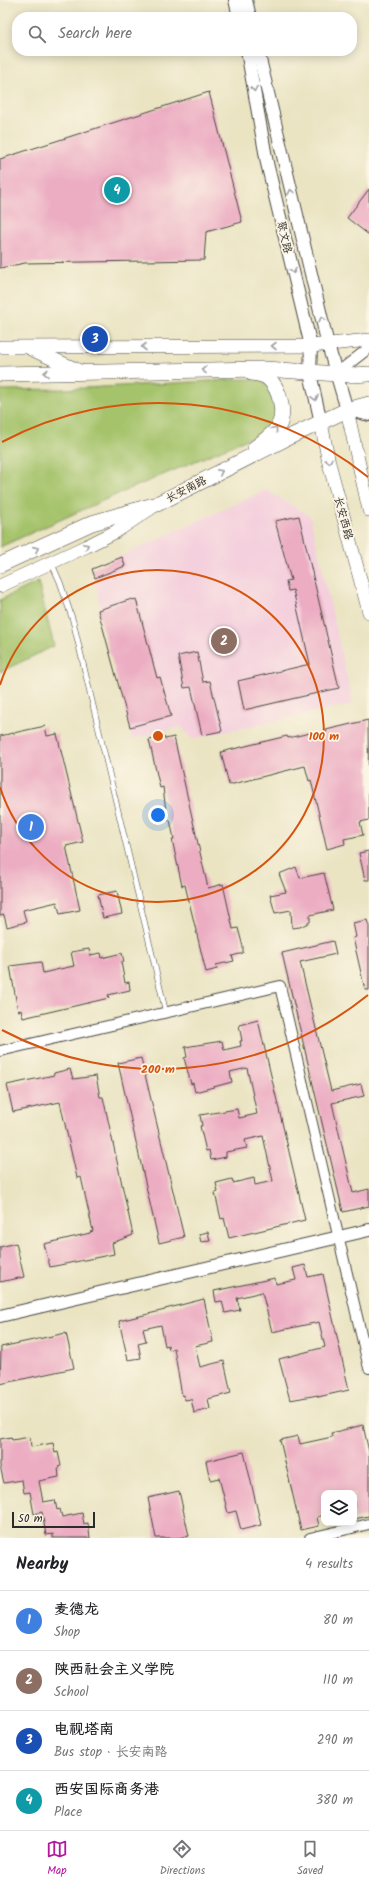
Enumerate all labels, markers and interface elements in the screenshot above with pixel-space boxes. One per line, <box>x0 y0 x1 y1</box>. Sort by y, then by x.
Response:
search box <box>12 12 357 56</box>
text: Search here <box>58 22 132 46</box>
icon: search <box>26 23 48 45</box>
one-way arrow <box>249 86 258 92</box>
pin: 4 <box>104 175 130 205</box>
one-way arrow <box>287 189 295 196</box>
street label: 聚文路 <box>272 219 297 255</box>
one-way arrow <box>289 268 297 274</box>
one-way arrow <box>318 316 326 322</box>
pin: 3 <box>82 324 108 354</box>
one-way arrow <box>271 342 277 350</box>
one-way arrow <box>141 343 147 351</box>
one-way arrow <box>201 366 207 374</box>
one-way arrow <box>43 369 49 377</box>
one-way arrow <box>311 395 319 402</box>
one-way arrow <box>270 426 277 433</box>
one-way arrow <box>324 457 333 464</box>
one-way arrow <box>215 469 223 477</box>
street label: 长安南路 <box>163 472 210 508</box>
street label: 长安西路 <box>329 495 357 542</box>
one-way arrow <box>82 543 90 551</box>
one-way arrow <box>31 546 39 554</box>
pin: 2 <box>211 626 237 656</box>
text: 100 m <box>309 727 339 746</box>
centre of rings <box>151 729 165 743</box>
your location <box>148 805 168 825</box>
pin: 1 <box>18 812 44 842</box>
text: 200 m <box>141 1060 175 1079</box>
map controls <box>321 1490 357 1526</box>
button: layers <box>321 1490 357 1526</box>
scale bar <box>12 1510 95 1529</box>
text: 50 m <box>18 1510 43 1528</box>
text: Nearby <box>16 1551 68 1578</box>
text: 4 results <box>305 1554 353 1575</box>
text: 麦德龙 <box>54 1598 99 1622</box>
text: 1 <box>27 1610 31 1631</box>
text: 80 m <box>323 1610 353 1631</box>
text: Shop <box>54 1622 80 1643</box>
text: 陕西社会主义学院 <box>54 1658 174 1682</box>
text: 2 <box>25 1670 33 1691</box>
text: 110 m <box>323 1670 353 1691</box>
text: School <box>54 1682 89 1703</box>
text: 电视塔南 <box>54 1718 114 1742</box>
text: 3 <box>25 1730 33 1751</box>
text: 290 m <box>317 1730 353 1751</box>
text: Bus stop · 长安南路 <box>54 1742 167 1763</box>
text: 西安国际商务港 <box>54 1778 159 1802</box>
text: 4 <box>25 1790 33 1811</box>
text: 380 m <box>316 1790 353 1811</box>
text: Place <box>54 1802 82 1823</box>
tab: Map <box>46 1838 68 1880</box>
tab: Directions <box>160 1838 205 1880</box>
tab: Saved <box>297 1838 323 1880</box>

